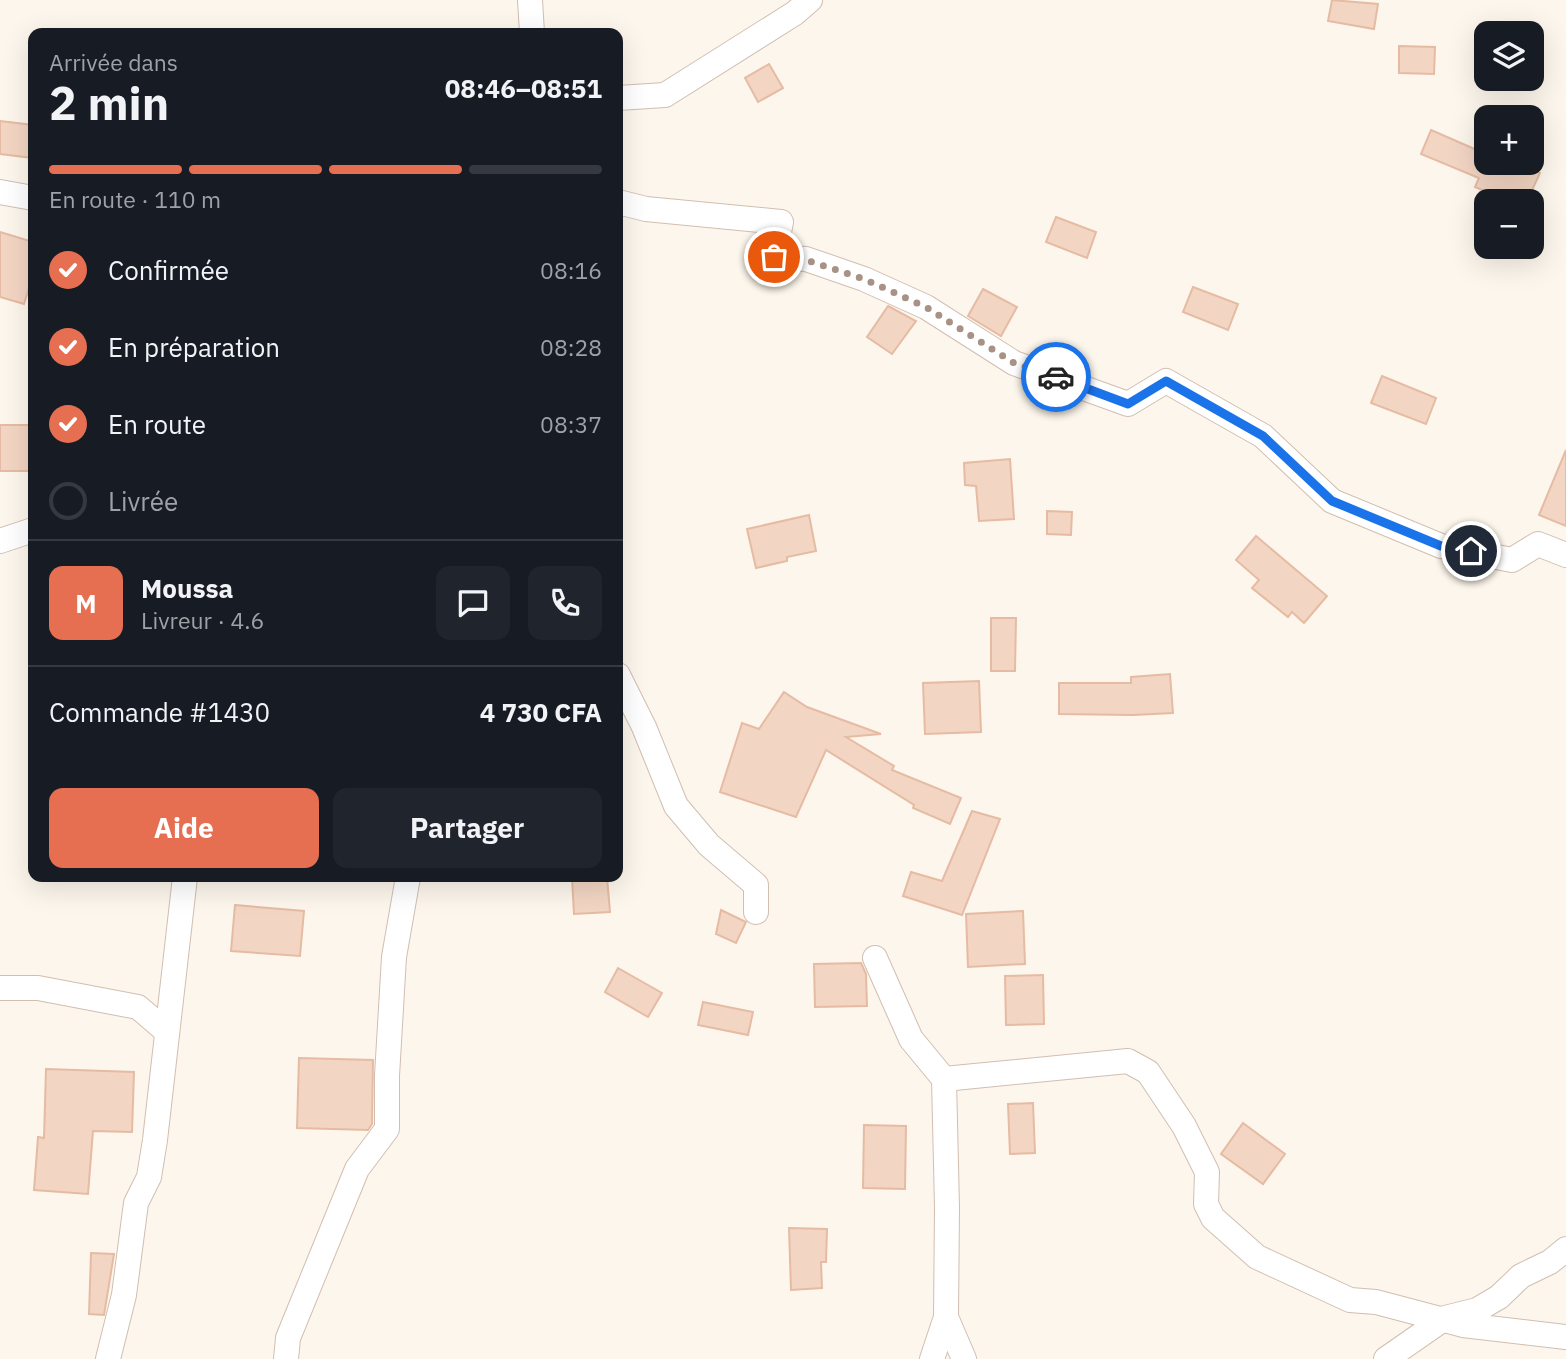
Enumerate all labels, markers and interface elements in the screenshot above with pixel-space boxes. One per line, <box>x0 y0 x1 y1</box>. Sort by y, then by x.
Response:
map controls <box>1474 21 1544 259</box>
button: layers <box>1474 21 1544 91</box>
text: Arrivée dans <box>49 47 178 77</box>
text: 08:46–08:51 <box>445 71 602 105</box>
text: 2 min <box>49 73 169 133</box>
button: + <box>1474 105 1544 175</box>
text: En route · 110 m <box>49 184 221 214</box>
button: − <box>1474 189 1544 259</box>
pin <box>744 227 804 287</box>
icon: bag <box>755 238 793 276</box>
icon: check <box>49 251 87 289</box>
text: Confirmée <box>108 253 229 287</box>
text: 08:16 <box>540 255 602 285</box>
icon: check <box>49 328 87 366</box>
text: En préparation <box>108 330 280 364</box>
text: 08:28 <box>540 332 602 362</box>
courier <box>1021 342 1091 412</box>
icon: car <box>1037 358 1075 396</box>
icon: check <box>49 405 87 443</box>
text: En route <box>108 407 206 441</box>
text: 08:37 <box>540 409 602 439</box>
text: Livrée <box>108 484 178 518</box>
pin <box>1441 521 1501 581</box>
icon: home <box>1452 532 1490 570</box>
button: chat <box>436 566 510 640</box>
button: phone <box>528 566 602 640</box>
text: Moussa <box>141 571 233 605</box>
text: M <box>75 586 97 620</box>
text: Livreur · 4.6 <box>141 605 264 635</box>
text: Commande #1430 <box>49 695 270 729</box>
text: 4 730 CFA <box>480 695 602 729</box>
button: Aide <box>49 788 319 868</box>
button: Partager <box>333 788 602 868</box>

